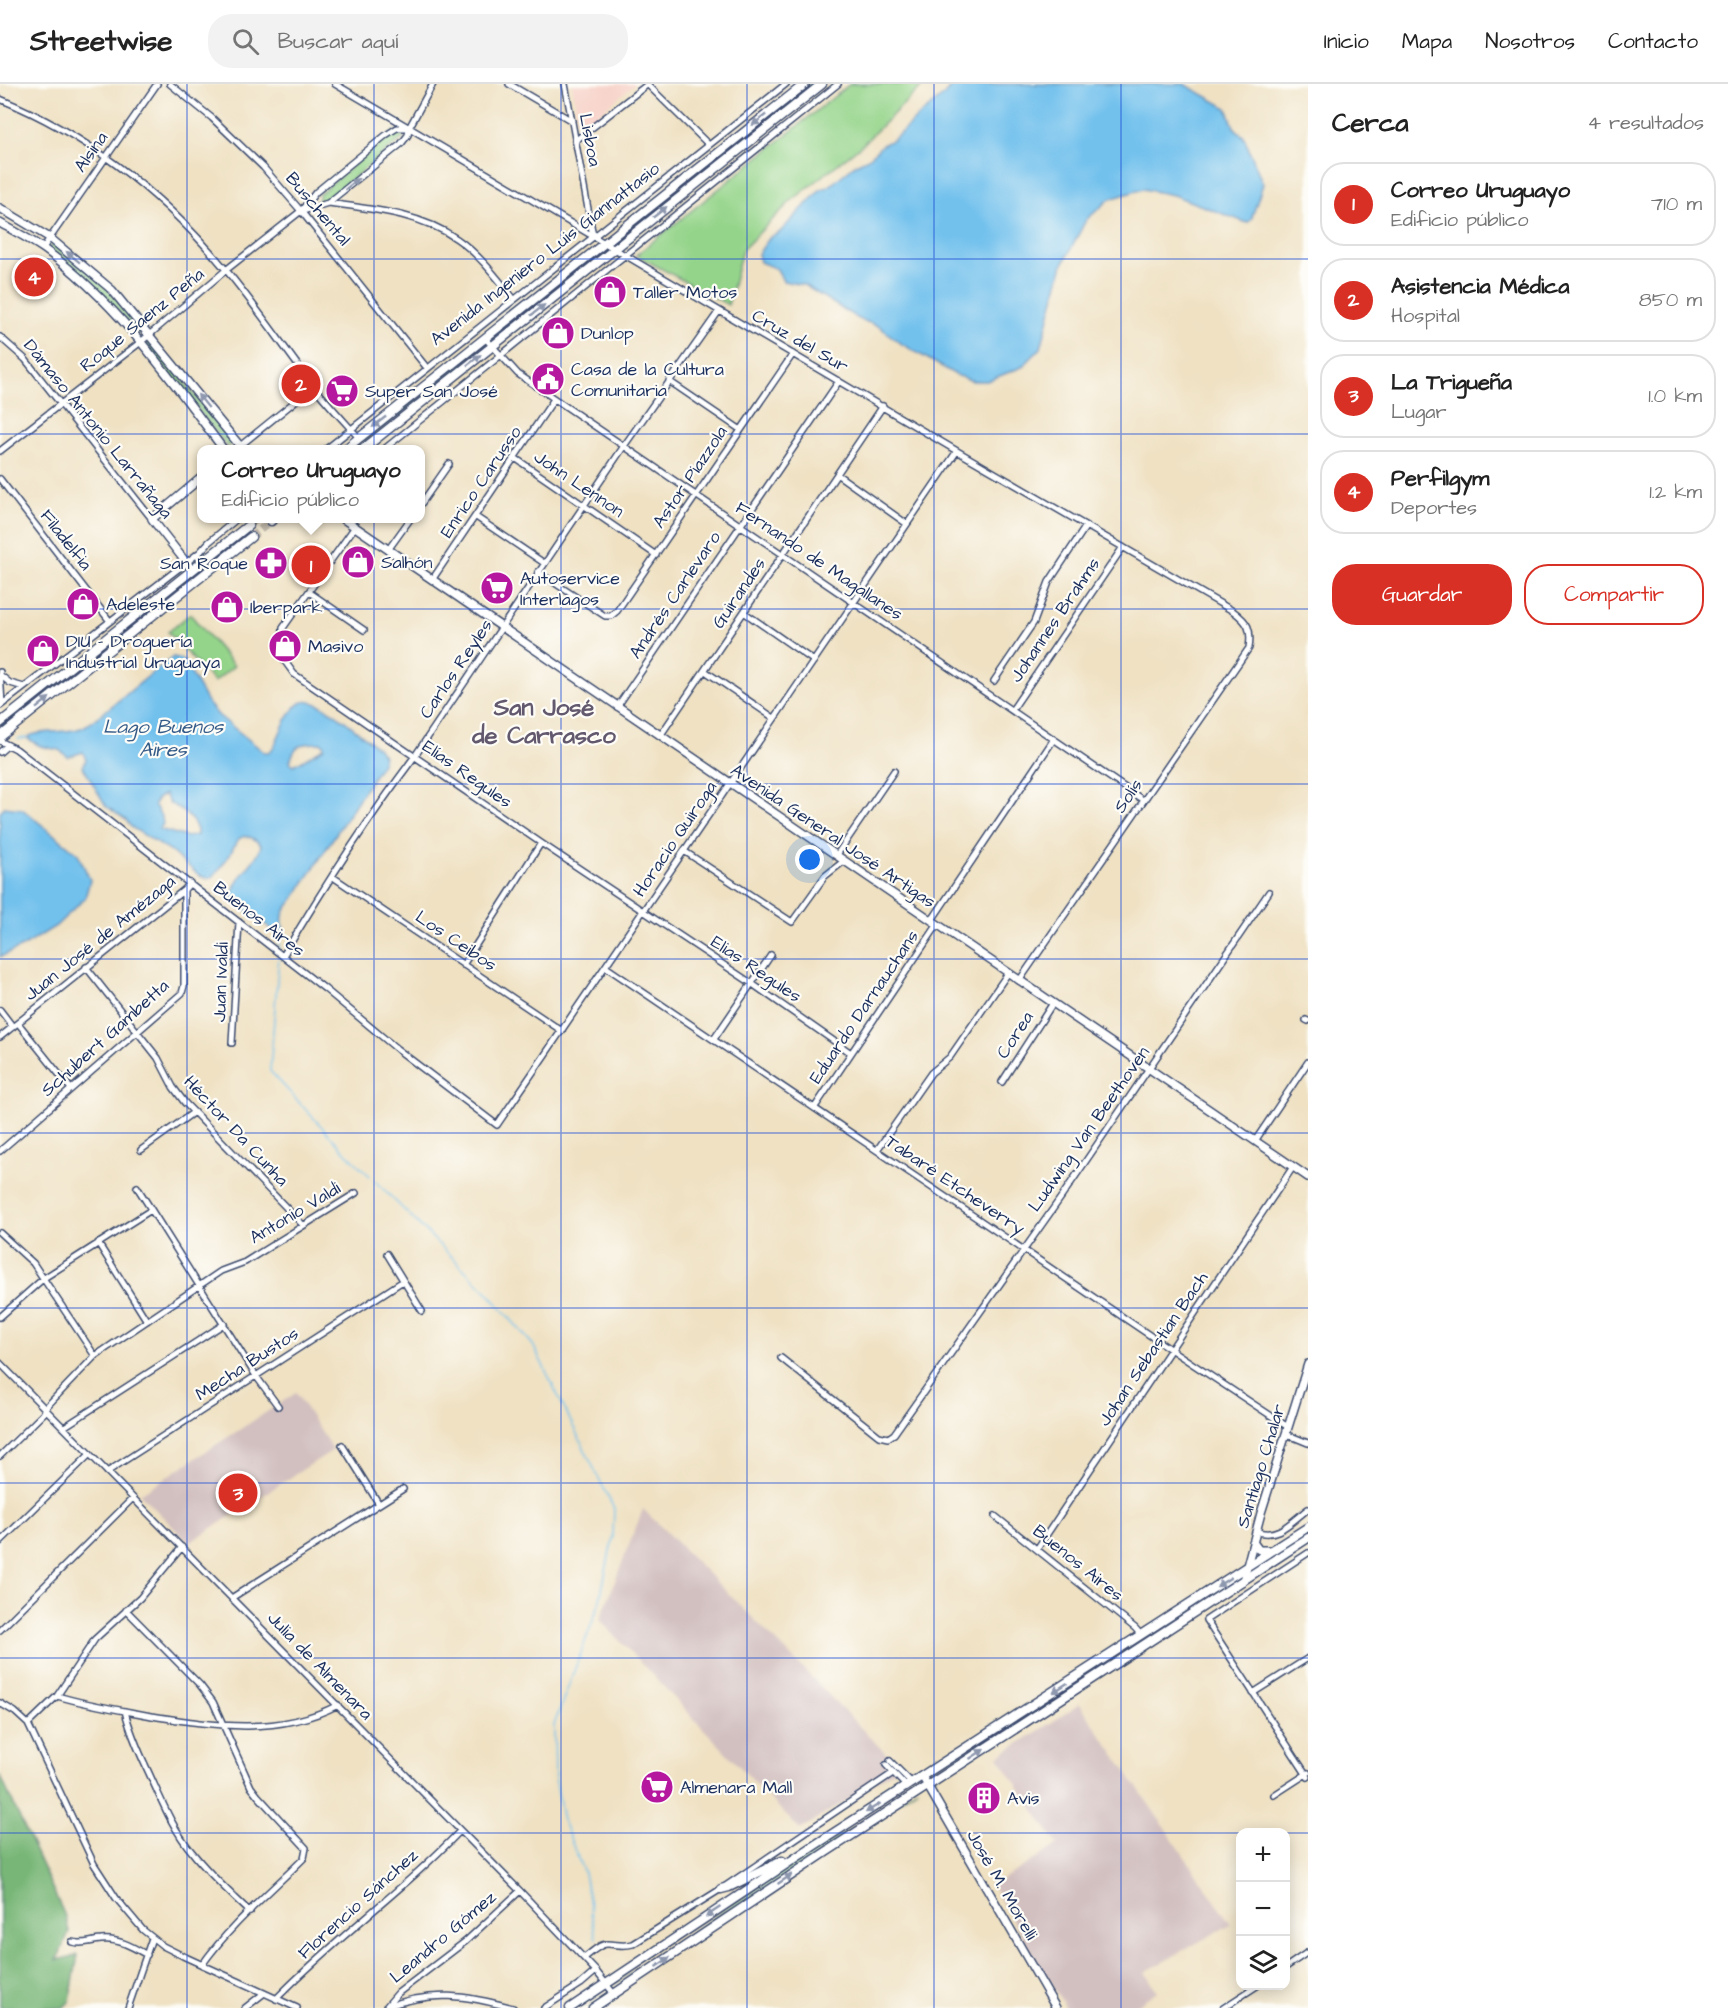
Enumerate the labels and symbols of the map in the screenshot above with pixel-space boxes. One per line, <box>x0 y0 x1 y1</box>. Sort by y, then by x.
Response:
street label: Lisboa <box>573 111 607 169</box>
one-way arrow <box>751 114 767 127</box>
street label: Alsina <box>68 127 114 177</box>
street label: Avenida Ingeniero Luis Giannattasio <box>425 156 666 352</box>
street label: Buschental <box>280 167 356 251</box>
one-way arrow <box>344 178 359 191</box>
one-way arrow <box>653 207 668 219</box>
one-way arrow <box>65 250 81 263</box>
pin: 4 <box>15 254 54 300</box>
street label: Roque Saenz Peña <box>75 262 209 378</box>
shop icon: Taller Motos <box>592 274 628 310</box>
place label: Taller Motos <box>633 280 737 305</box>
one-way arrow <box>530 303 546 316</box>
street label: Cruz del Sur <box>747 303 853 379</box>
shop icon: Dunlop <box>540 315 576 351</box>
place label: Dunlop <box>581 321 634 346</box>
street label: Dámaso Antonio Larrañaga <box>17 334 178 525</box>
one-way arrow <box>467 354 482 366</box>
place label: Casa de la Cultura Comunitaria <box>571 357 724 403</box>
public building icon: Casa de la Cultura Comunitaria <box>530 361 566 397</box>
pin: 2 <box>282 362 320 406</box>
supermarket icon: Super San José <box>324 373 360 409</box>
place label: Super San José <box>365 379 498 404</box>
one-way arrow <box>197 393 210 409</box>
one-way arrow <box>372 415 387 427</box>
street label: Enrico Carusso <box>434 421 528 543</box>
street label: Astor Piazzola <box>647 421 733 533</box>
street label: John Lennon <box>529 445 629 523</box>
street label: Fernando de Magallanes <box>730 496 908 627</box>
street label: Filadelfia <box>34 504 98 576</box>
street label: Andrés Carlevaro <box>623 526 727 664</box>
pin: 1 <box>292 542 330 588</box>
shop icon: Salhón <box>340 544 376 580</box>
pharmacy icon: San Roque <box>253 545 289 581</box>
place label: Salhón <box>381 550 433 575</box>
place label: San Roque <box>160 551 248 576</box>
street label: Guirandes <box>706 553 772 633</box>
street label: Johannes Brahms <box>1004 553 1106 687</box>
place label: Autoservice Interlagos <box>520 566 620 613</box>
supermarket icon: Autoservice Interlagos <box>479 570 515 606</box>
shop icon: Adeleste <box>65 586 101 622</box>
shop icon: Iberpark <box>209 589 245 625</box>
place label: Adeleste <box>106 592 175 617</box>
place label: Iberpark <box>250 595 323 620</box>
street label: Carlos Reyles <box>413 614 499 724</box>
shop icon: Masivo <box>267 628 303 664</box>
place label: DIU - Droguería Industrial Uruguaya <box>66 629 220 676</box>
shop icon: DIU - Droguería Industrial Uruguaya <box>25 633 61 669</box>
place label: Masivo <box>308 634 363 659</box>
district label: San José de Carrasco <box>471 691 616 753</box>
one-way arrow <box>35 698 50 710</box>
water label: Lago Buenos Aires <box>103 713 224 764</box>
street label: Elías Regules <box>417 734 517 815</box>
street label: Avenida General José Artigas <box>725 758 941 915</box>
street label: Solís <box>1107 774 1149 818</box>
street label: Horacio Quiroga <box>627 776 724 902</box>
your location <box>795 845 824 874</box>
street label: Juan José de Amézaga <box>19 869 181 1008</box>
street label: Buenos Aires <box>208 875 310 963</box>
street label: Los Ceibos <box>410 905 502 977</box>
street label: Eduardo Darnauchans <box>803 925 925 1089</box>
street label: Elias Regules <box>705 930 806 1009</box>
street label: Juan Ivaldi <box>207 941 235 1022</box>
street label: Schubert Gambetta <box>36 974 174 1102</box>
street label: Corea <box>990 1007 1040 1063</box>
street label: Ludwing Van Beethoven <box>1022 1041 1157 1217</box>
street label: Héctor Da Cunha <box>178 1070 294 1192</box>
street label: Tabaré Etcheverry <box>880 1129 1030 1242</box>
street label: Antonio Valdi <box>245 1176 345 1250</box>
street label: Johan Sebastian Bach <box>1092 1267 1214 1431</box>
street label: Mecha Bustos <box>190 1321 304 1407</box>
street label: Santiago Chalar <box>1230 1401 1293 1531</box>
pin: 3 <box>218 1470 258 1516</box>
street label: Buenos Aires <box>1027 1519 1129 1607</box>
one-way arrow <box>1215 1576 1232 1587</box>
street label: Julia de Almenara <box>262 1606 378 1726</box>
one-way arrow <box>1052 1682 1068 1693</box>
one-way arrow <box>969 1748 986 1759</box>
supermarket icon: Almenara Mall <box>639 1769 675 1805</box>
place label: Almenara Mall <box>680 1775 792 1800</box>
building icon: Avis <box>966 1780 1002 1816</box>
place label: Avis <box>1007 1786 1040 1811</box>
one-way arrow <box>865 1803 881 1814</box>
street label: José M. Morelli <box>960 1825 1044 1945</box>
street label: Florencio Sánchez <box>292 1843 424 1965</box>
one-way arrow <box>776 1874 793 1885</box>
street label: Leandro Gómez <box>384 1885 502 1989</box>
one-way arrow <box>705 1906 721 1917</box>
one-way arrow <box>654 1956 670 1968</box>

